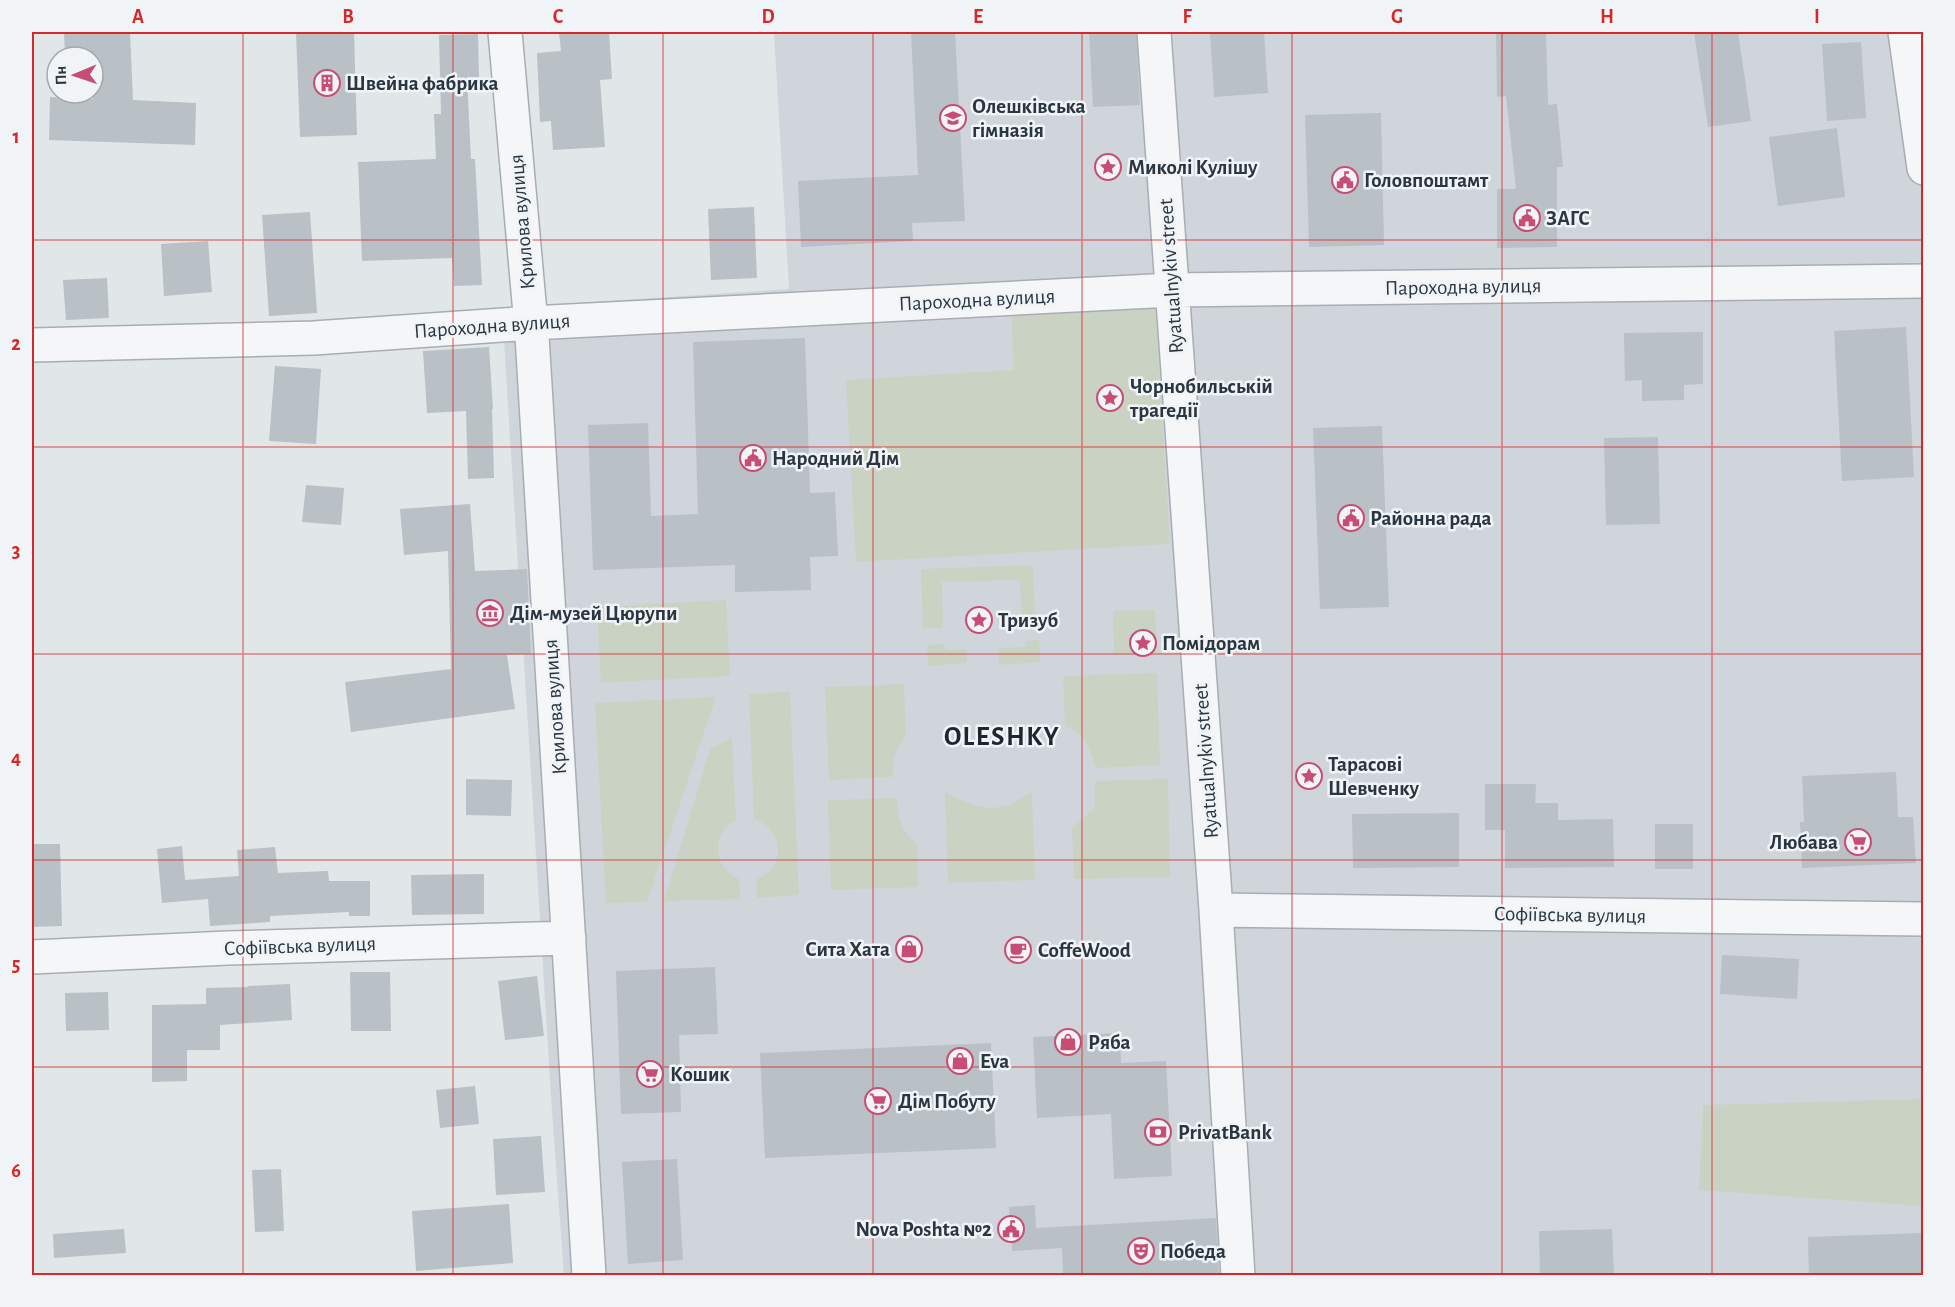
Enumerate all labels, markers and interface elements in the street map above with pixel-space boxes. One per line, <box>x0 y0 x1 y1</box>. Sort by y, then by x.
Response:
text: A <box>132 7 144 27</box>
text: B <box>342 7 354 27</box>
text: C <box>553 7 564 27</box>
text: D <box>761 7 775 27</box>
text: E <box>973 7 983 27</box>
text: F <box>1182 7 1192 27</box>
text: G <box>1391 7 1403 27</box>
text: H <box>1600 7 1614 27</box>
text: I <box>1814 7 1820 27</box>
north arrow <box>45 45 105 105</box>
text: Пн <box>53 65 69 86</box>
building icon: Швейна фабрика <box>312 68 342 98</box>
place label: Швейна фабрика <box>346 73 499 94</box>
place label: Олешківська гімназія <box>972 96 1086 141</box>
school or university icon: Олешківська гімназія <box>938 103 968 133</box>
text: 1 <box>12 127 20 147</box>
place icon: Миколі Кулішу <box>1093 152 1123 182</box>
street label: Крилова вулиця <box>506 153 538 291</box>
place label: Миколі Кулішу <box>1128 157 1258 178</box>
public building icon: Головпоштамт <box>1330 165 1360 195</box>
place label: Головпоштамт <box>1364 170 1489 191</box>
street label: Ryatualnykiv street <box>1155 197 1187 354</box>
public building icon: ЗАГС <box>1512 203 1542 233</box>
place label: ЗАГС <box>1546 208 1590 229</box>
street label: Пароходна вулиця <box>1384 275 1542 299</box>
street label: Пароходна вулиця <box>898 285 1056 315</box>
street label: Пароходна вулиця <box>413 310 571 342</box>
text: 2 <box>11 334 21 354</box>
place label: Чорнобильській трагедії <box>1129 376 1273 421</box>
place icon: Чорнобильській трагедії <box>1095 383 1125 413</box>
public building icon: Народний Дім <box>738 443 768 473</box>
place label: Народний Дім <box>772 448 899 469</box>
public building icon: Районна рада <box>1336 503 1366 533</box>
place label: Районна рада <box>1370 508 1492 529</box>
text: 3 <box>12 541 20 561</box>
museum icon: Дім-музей Цюрупи <box>475 598 505 628</box>
place label: Дім-музей Цюрупи <box>510 603 677 624</box>
place icon: Тризуб <box>964 605 994 635</box>
place label: Тризуб <box>998 610 1059 631</box>
place icon: Помідорам <box>1128 628 1158 658</box>
place label: Помідорам <box>1162 633 1260 654</box>
street label: Крилова вулиця <box>540 639 570 775</box>
street label: Ryatualnykiv street <box>1190 682 1222 839</box>
district label: OLESHKY <box>944 723 1060 750</box>
text: 4 <box>11 748 21 768</box>
place label: Тарасові Шевченку <box>1328 754 1420 799</box>
place icon: Тарасові Шевченку <box>1294 761 1324 791</box>
supermarket icon: Любава <box>1843 827 1873 857</box>
place label: Любава <box>1769 832 1838 853</box>
street label: Софіївська вулиця <box>1494 903 1646 927</box>
street label: Софіївська вулиця <box>223 933 377 959</box>
shop icon: Сита Хата <box>894 934 924 964</box>
cafe icon: CoffeWood <box>1003 935 1033 965</box>
place label: Сита Хата <box>805 939 890 960</box>
place label: CoffeWood <box>1038 940 1131 961</box>
text: 5 <box>12 955 20 975</box>
shop icon: Ряба <box>1053 1027 1083 1057</box>
place label: Ряба <box>1088 1032 1131 1053</box>
shop icon: Eva <box>945 1046 975 1076</box>
place label: Eva <box>980 1051 1009 1072</box>
supermarket icon: Кошик <box>635 1059 665 1089</box>
place label: Кошик <box>670 1064 730 1085</box>
supermarket icon: Дім Побуту <box>863 1086 893 1116</box>
place label: Дім Побуту <box>898 1091 996 1112</box>
bank icon: PrivatBank <box>1143 1117 1173 1147</box>
place label: PrivatBank <box>1178 1122 1272 1143</box>
text: 6 <box>11 1161 21 1181</box>
public building icon: Nova Poshta №2 <box>996 1214 1026 1244</box>
place label: Nova Poshta №2 <box>855 1219 992 1240</box>
theatre icon: Победа <box>1126 1236 1156 1266</box>
place label: Победа <box>1160 1241 1226 1262</box>

